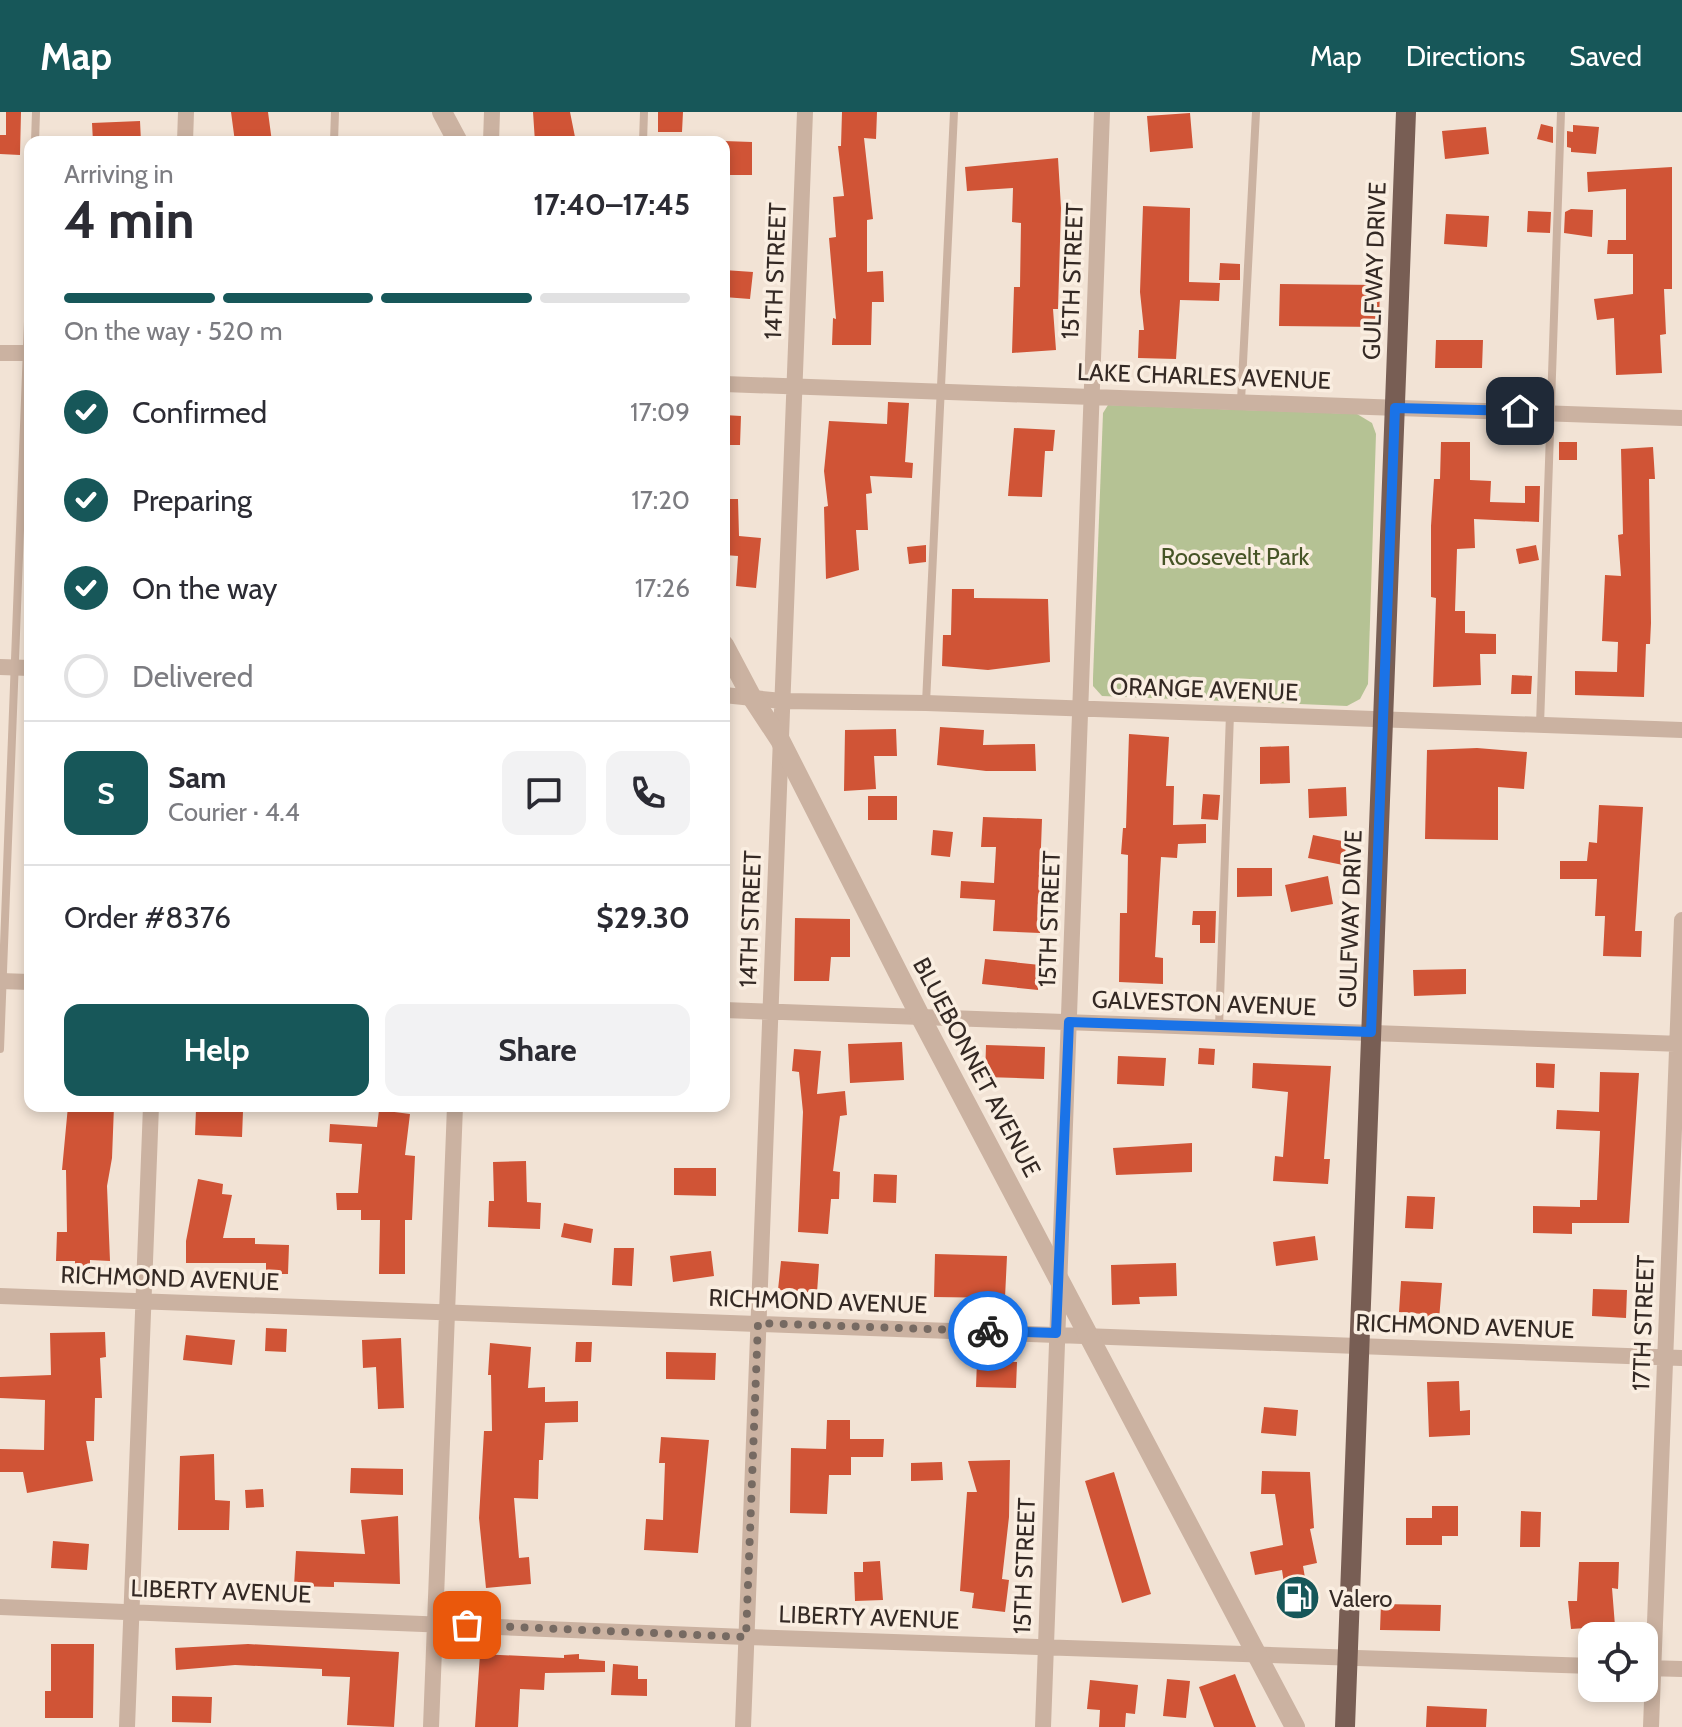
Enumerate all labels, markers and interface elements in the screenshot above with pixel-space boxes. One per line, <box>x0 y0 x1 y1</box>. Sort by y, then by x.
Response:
text: Map <box>40 33 112 80</box>
text: Map <box>1310 39 1362 73</box>
text: Directions <box>1406 39 1525 73</box>
text: Saved <box>1569 39 1642 73</box>
text: Arriving in <box>64 158 174 190</box>
street label: GULFWAY DRIVE <box>1356 181 1392 361</box>
text: 17:40–17:45 <box>533 186 690 223</box>
text: 4 min <box>64 188 194 251</box>
street label: 14TH STREET <box>758 202 792 340</box>
street label: 15TH STREET <box>1055 202 1089 340</box>
text: On the way · 520 m <box>64 315 282 347</box>
street label: LAKE CHARLES AVENUE <box>1077 357 1331 395</box>
pin <box>1486 377 1554 445</box>
icon: home <box>1498 389 1542 433</box>
icon: check <box>64 390 108 434</box>
text: Confirmed <box>132 394 267 431</box>
text: 17:09 <box>630 396 690 428</box>
icon: check <box>64 478 108 522</box>
text: Preparing <box>132 482 252 519</box>
text: 17:20 <box>631 484 690 516</box>
park label: Roosevelt Park <box>1161 542 1310 571</box>
icon: check <box>64 566 108 610</box>
text: On the way <box>132 570 277 607</box>
text: 17:26 <box>635 572 690 604</box>
text: Delivered <box>132 658 253 695</box>
street label: ORANGE AVENUE <box>1109 671 1299 707</box>
button: chat <box>502 751 586 835</box>
button: phone <box>606 751 690 835</box>
text: Sam <box>168 759 226 796</box>
text: S <box>97 775 115 812</box>
text: Courier · 4.4 <box>168 796 300 828</box>
street label: GULFWAY DRIVE <box>1332 829 1368 1009</box>
street label: 14TH STREET <box>733 850 767 988</box>
street label: 15TH STREET <box>1032 850 1066 988</box>
text: Order #8376 <box>64 899 231 936</box>
text: $29.30 <box>596 899 690 936</box>
street label: BLUEBONNET AVENUE <box>907 953 1047 1181</box>
street label: GALVESTON AVENUE <box>1091 985 1317 1021</box>
button: Help <box>64 1004 369 1096</box>
button: Share <box>385 1004 690 1096</box>
street label: 17TH STREET <box>1626 1254 1660 1392</box>
street label: RICHMOND AVENUE <box>60 1260 280 1296</box>
street label: RICHMOND AVENUE <box>708 1283 928 1319</box>
courier <box>948 1291 1028 1371</box>
street label: RICHMOND AVENUE <box>1355 1308 1575 1344</box>
icon: bike <box>966 1309 1010 1353</box>
street label: 15TH STREET <box>1007 1497 1041 1635</box>
street label: LIBERTY AVENUE <box>130 1573 312 1609</box>
fuel station icon: Valero <box>1274 1574 1322 1622</box>
place label: Valero <box>1329 1584 1393 1613</box>
pin <box>433 1591 501 1659</box>
street label: LIBERTY AVENUE <box>778 1599 960 1635</box>
icon: bag <box>445 1603 489 1647</box>
map controls <box>1578 1622 1658 1702</box>
button: locate <box>1578 1622 1658 1702</box>

